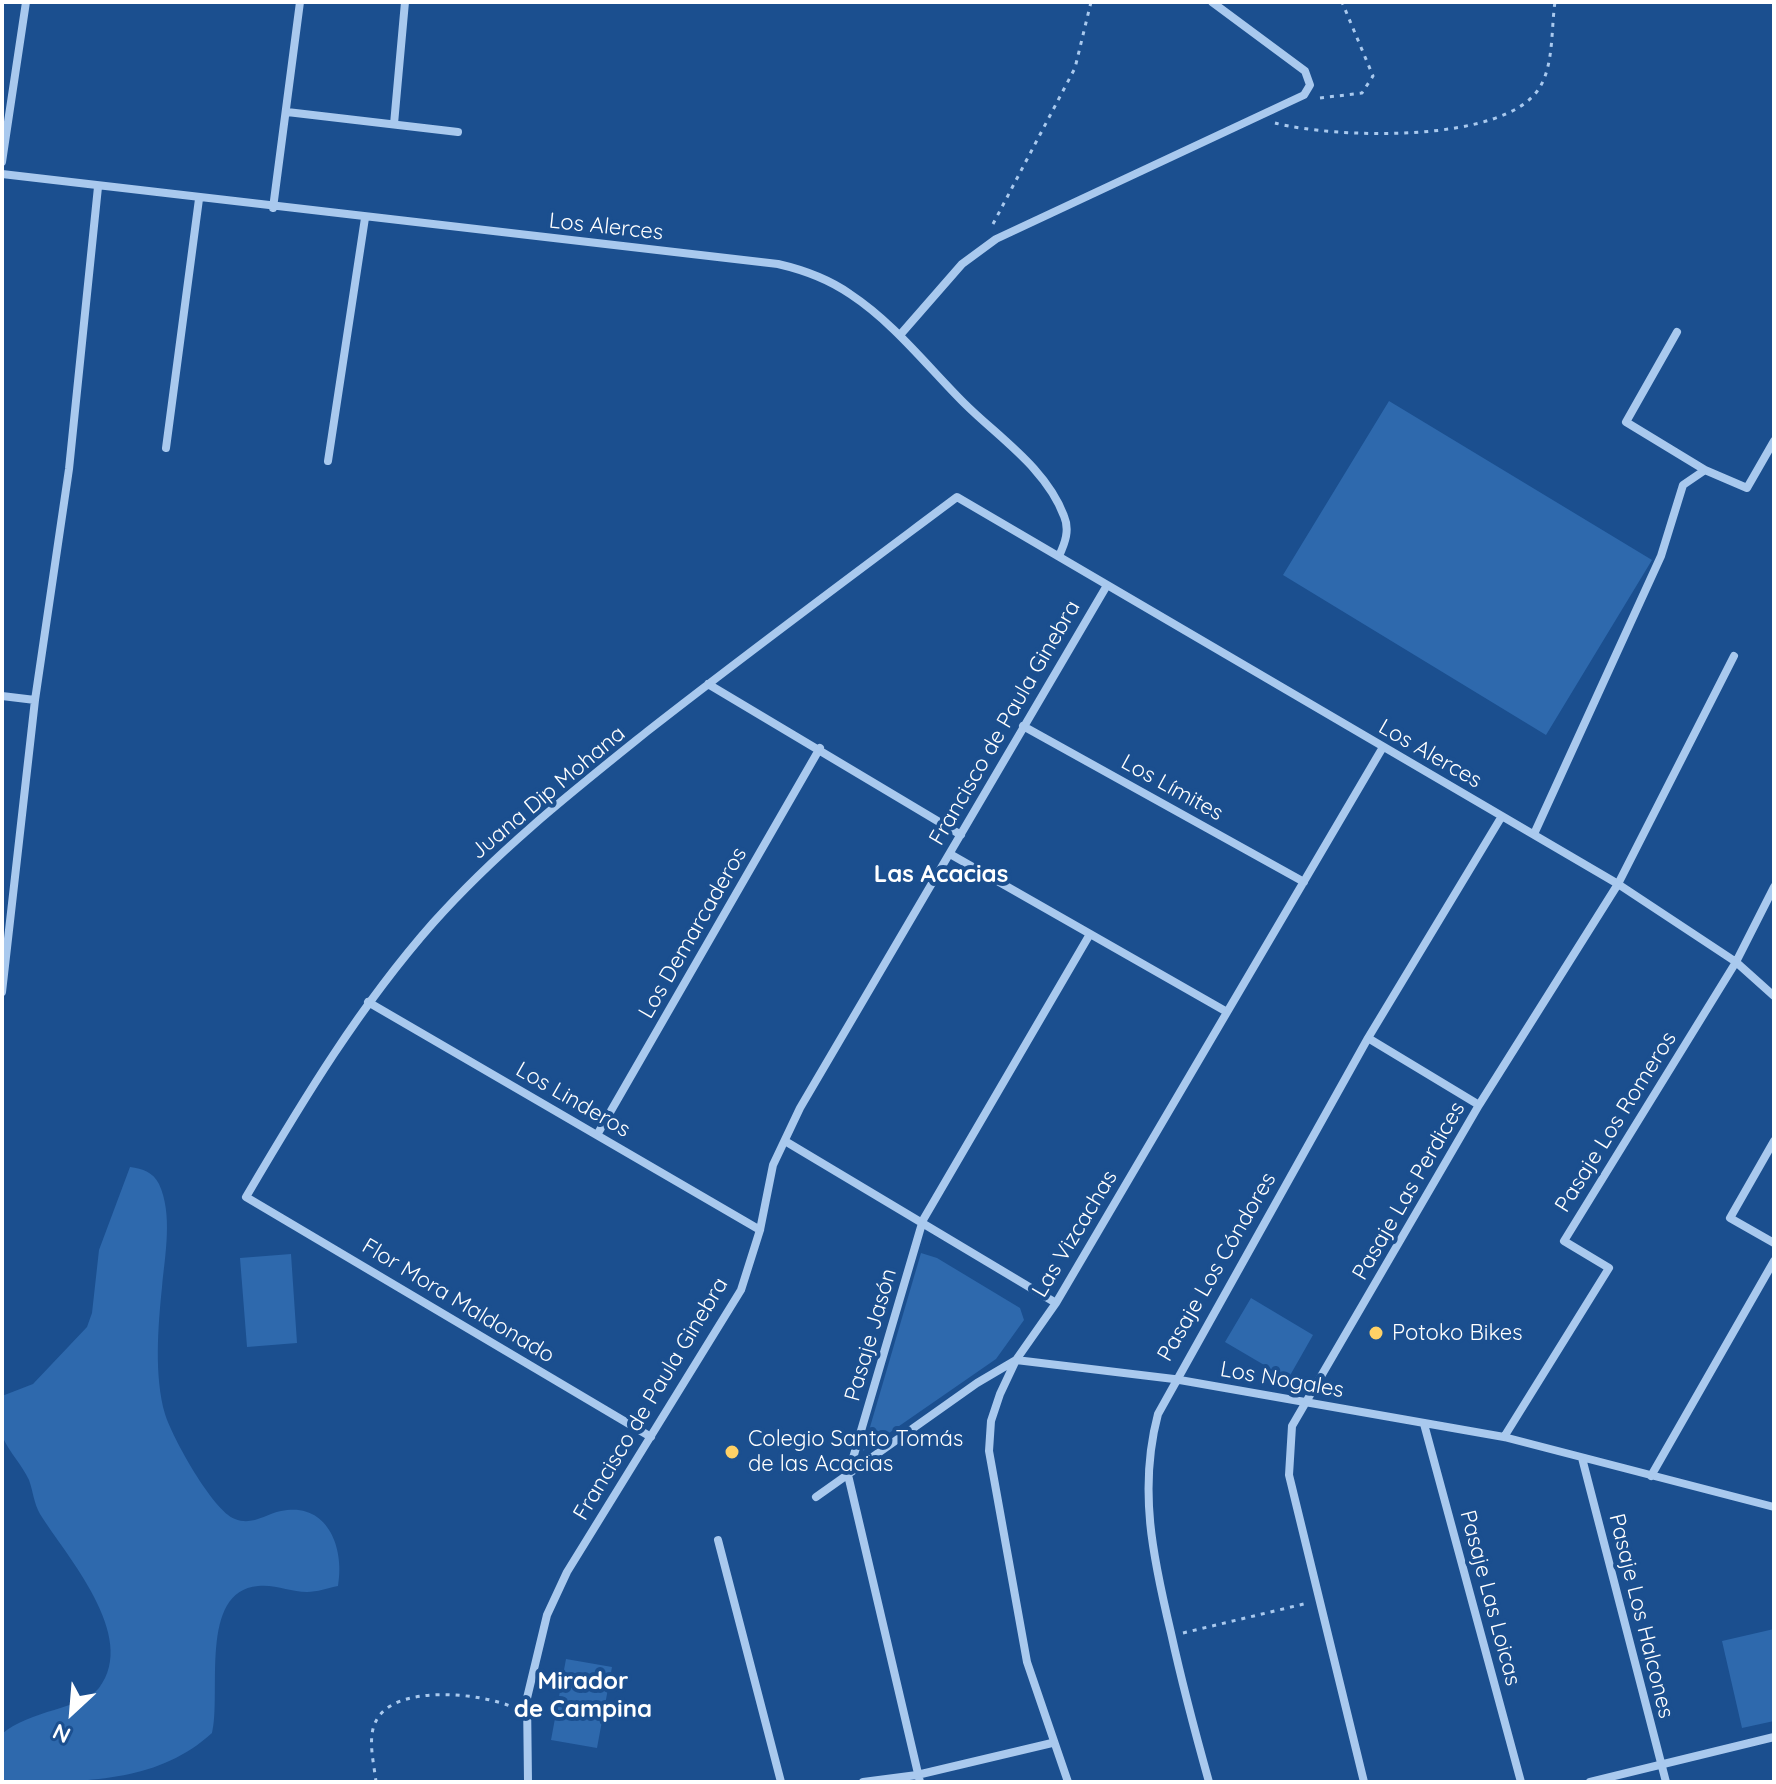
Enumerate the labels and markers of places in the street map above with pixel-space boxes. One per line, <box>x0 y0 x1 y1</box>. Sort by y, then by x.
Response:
place label: Potoko Bikes <box>1392 1320 1522 1346</box>
marker: Potoko Bikes <box>1367 1324 1385 1342</box>
place label: Colegio Santo Tomás de las Acacias <box>748 1426 963 1478</box>
marker: Colegio Santo Tomás de las Acacias <box>723 1443 741 1461</box>

